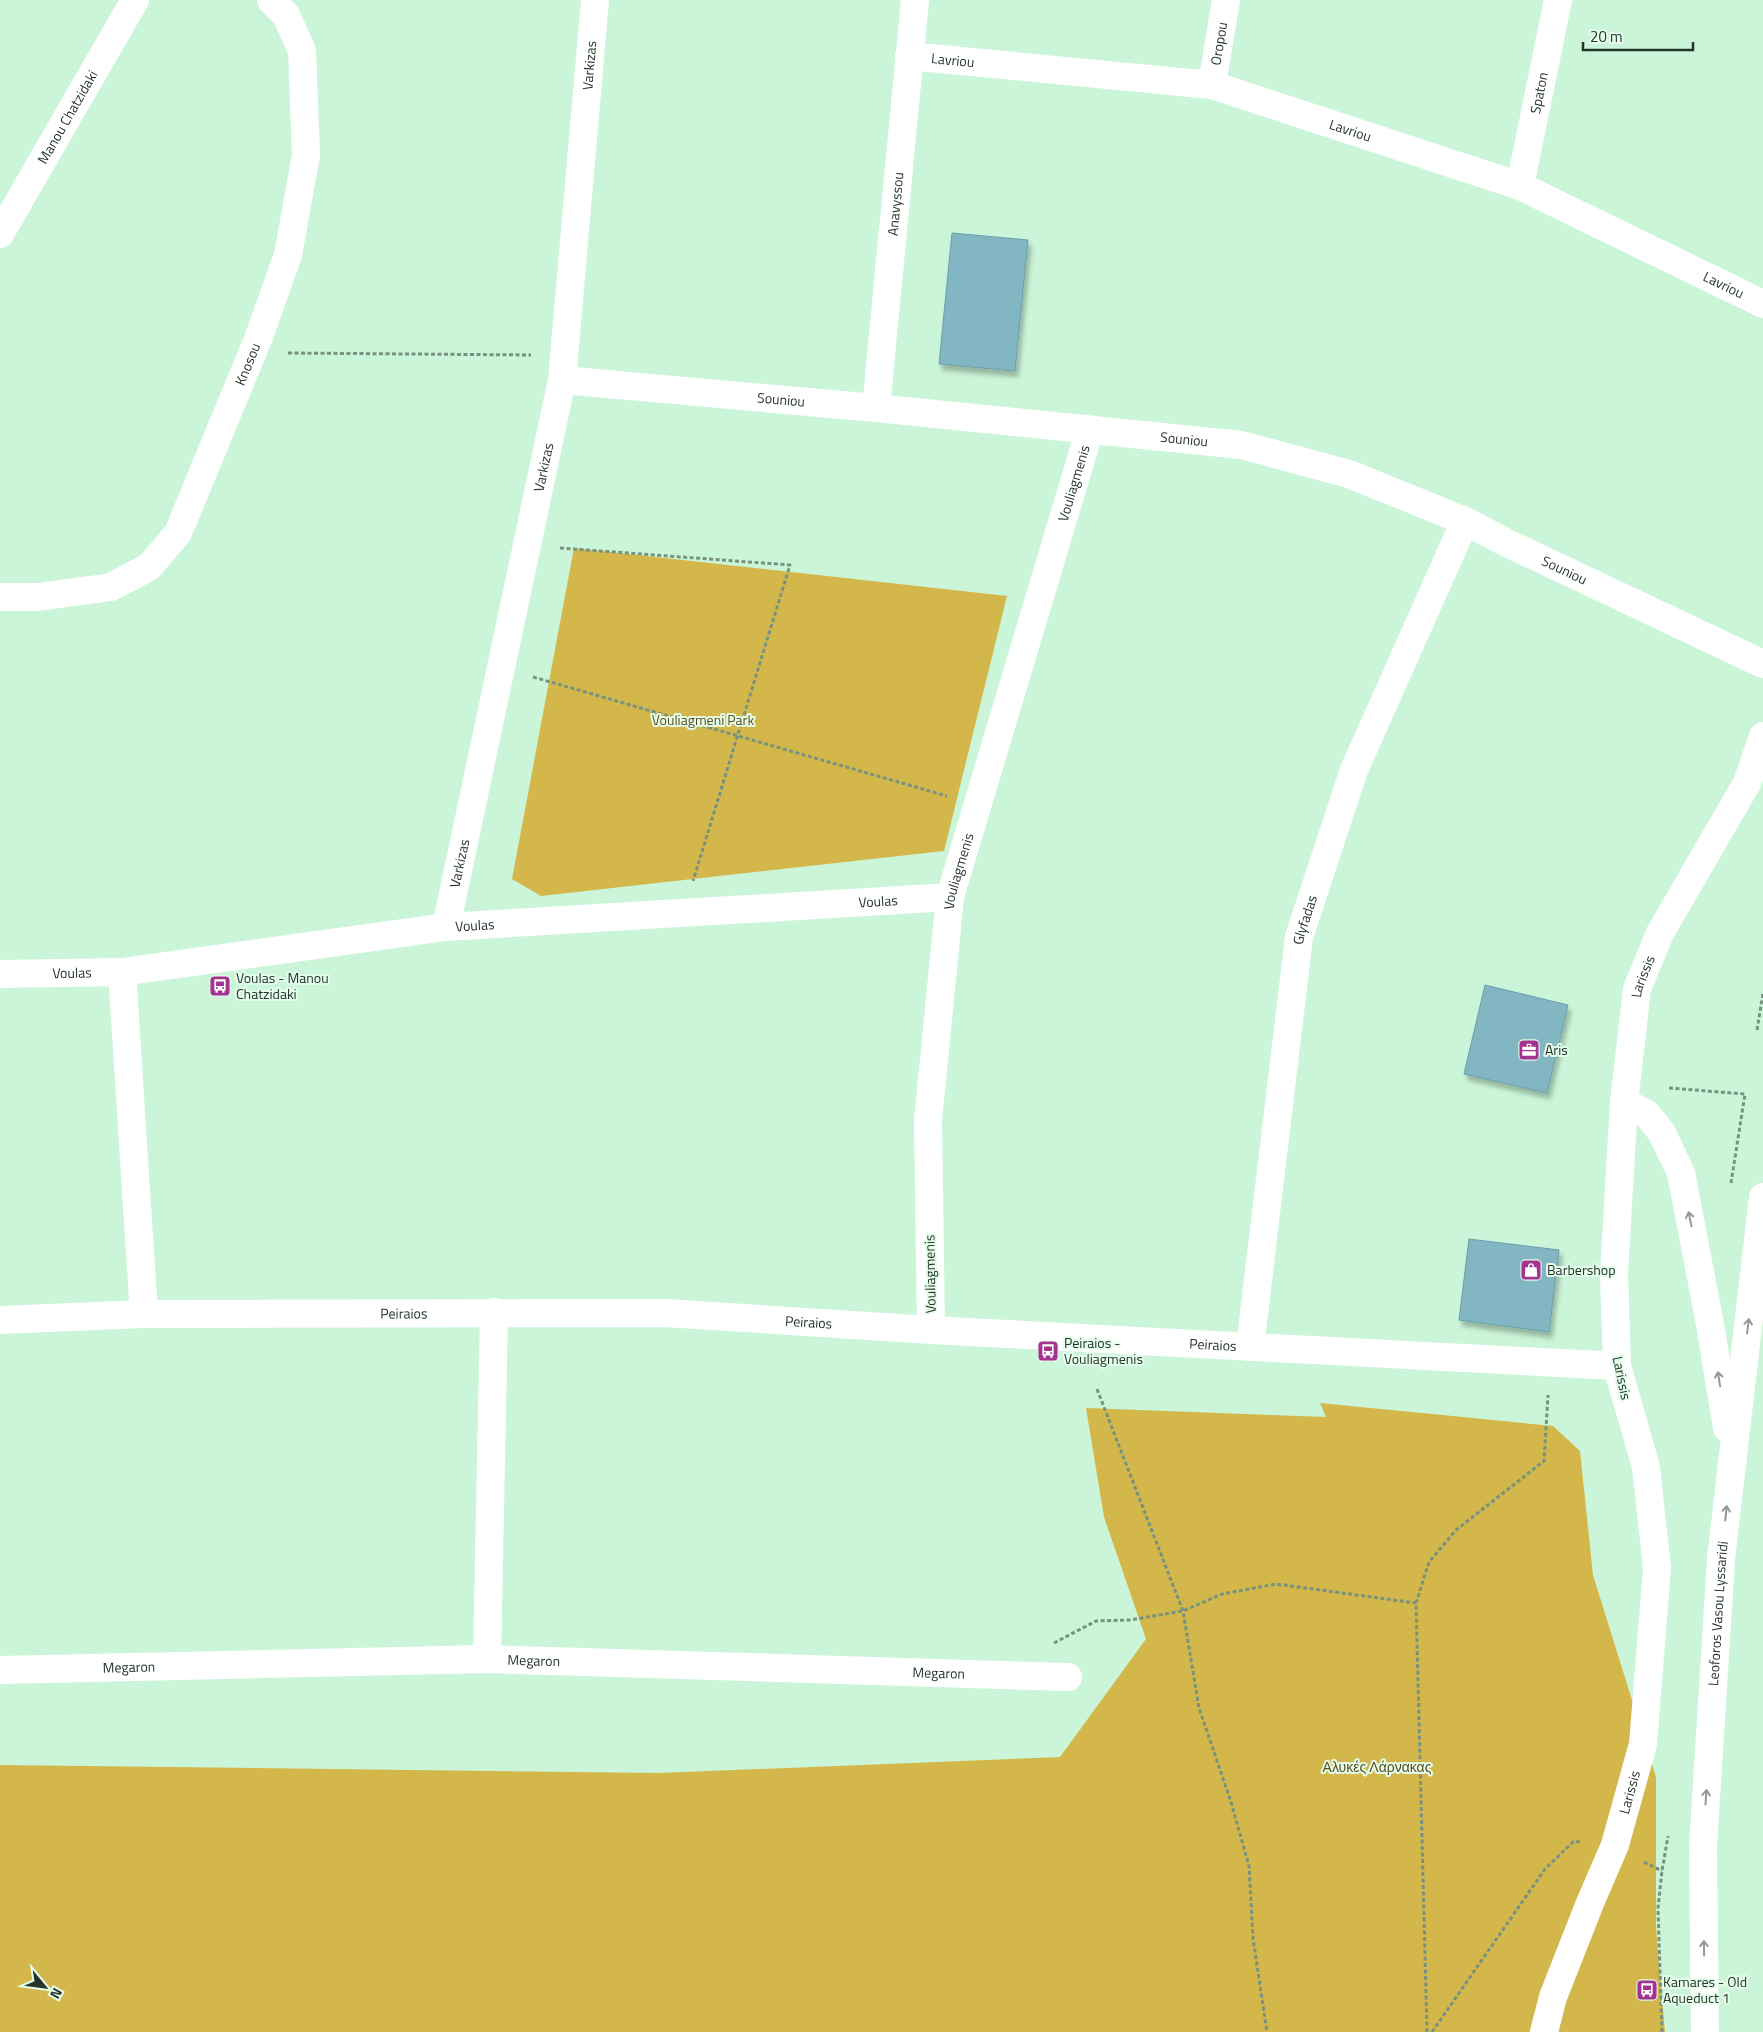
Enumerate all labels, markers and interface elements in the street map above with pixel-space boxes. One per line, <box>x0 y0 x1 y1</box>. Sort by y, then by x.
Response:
street label: Oropou <box>1204 20 1232 67</box>
scale bar <box>1583 20 1693 52</box>
text: 20 m <box>1590 25 1623 48</box>
street label: Varkizas <box>576 40 601 91</box>
street label: Lavriou <box>930 47 975 72</box>
street label: Manou Chatzidaki <box>32 66 102 168</box>
street label: Spaton <box>1524 70 1553 115</box>
street label: Lavriou <box>1327 113 1374 147</box>
street label: Anavyssou <box>882 171 909 237</box>
street label: Lavriou <box>1700 266 1748 303</box>
street label: Knosou <box>229 339 265 388</box>
street label: Souniou <box>756 386 806 412</box>
street label: Souniou <box>1159 426 1209 452</box>
street label: Varkizas <box>528 441 558 493</box>
street label: Vouliagmenis <box>1052 442 1095 524</box>
street label: Souniou <box>1538 550 1591 589</box>
park label: Vouliagmeni Park <box>652 709 754 730</box>
street label: Vouliagmenis <box>938 830 979 911</box>
street label: Varkizas <box>444 837 474 890</box>
street label: Voulas <box>858 889 898 912</box>
street label: Glyfadas <box>1287 892 1322 946</box>
street label: Voulas <box>455 913 495 936</box>
street label: Larissis <box>1625 952 1660 999</box>
street label: Voulas <box>52 961 92 983</box>
place label: Voulas - Manou Chatzidaki <box>236 967 329 1004</box>
bus stop icon: Voulas - Manou Chatzidaki <box>208 974 232 998</box>
office icon: Aris <box>1517 1038 1541 1062</box>
place label: Aris <box>1545 1039 1568 1060</box>
one-way arrow <box>1684 1212 1694 1228</box>
street label: Vouliagmenis <box>918 1234 941 1314</box>
shop icon: Barbershop <box>1519 1258 1543 1282</box>
place label: Barbershop <box>1547 1259 1616 1280</box>
street label: Peiraios <box>380 1302 428 1324</box>
street label: Peiraios <box>784 1310 833 1334</box>
one-way arrow <box>1743 1319 1753 1335</box>
place label: Peiraios - Vouliagmenis <box>1064 1332 1143 1369</box>
street label: Peiraios <box>1189 1333 1237 1356</box>
bus stop icon: Peiraios - Vouliagmenis <box>1036 1339 1060 1363</box>
street label: Larissis <box>1608 1354 1637 1402</box>
one-way arrow <box>1713 1371 1723 1387</box>
one-way arrow <box>1721 1505 1731 1521</box>
street label: Leoforos Vasou Lyssaridi <box>1702 1540 1733 1687</box>
street label: Megaron <box>507 1649 561 1671</box>
street label: Megaron <box>102 1655 156 1678</box>
street label: Megaron <box>912 1661 965 1684</box>
park label: Αλυκές Λάρνακας <box>1323 1756 1432 1777</box>
street label: Larissis <box>1613 1768 1645 1816</box>
one-way arrow <box>1701 1790 1710 1806</box>
one-way arrow <box>1699 1941 1709 1957</box>
north arrow <box>20 1962 70 2012</box>
place label: Kamares - Old Aqueduct 1 <box>1663 1971 1747 2008</box>
bus stop icon: Kamares - Old Aqueduct 1 <box>1635 1978 1659 2002</box>
text: N <box>45 1984 68 2003</box>

